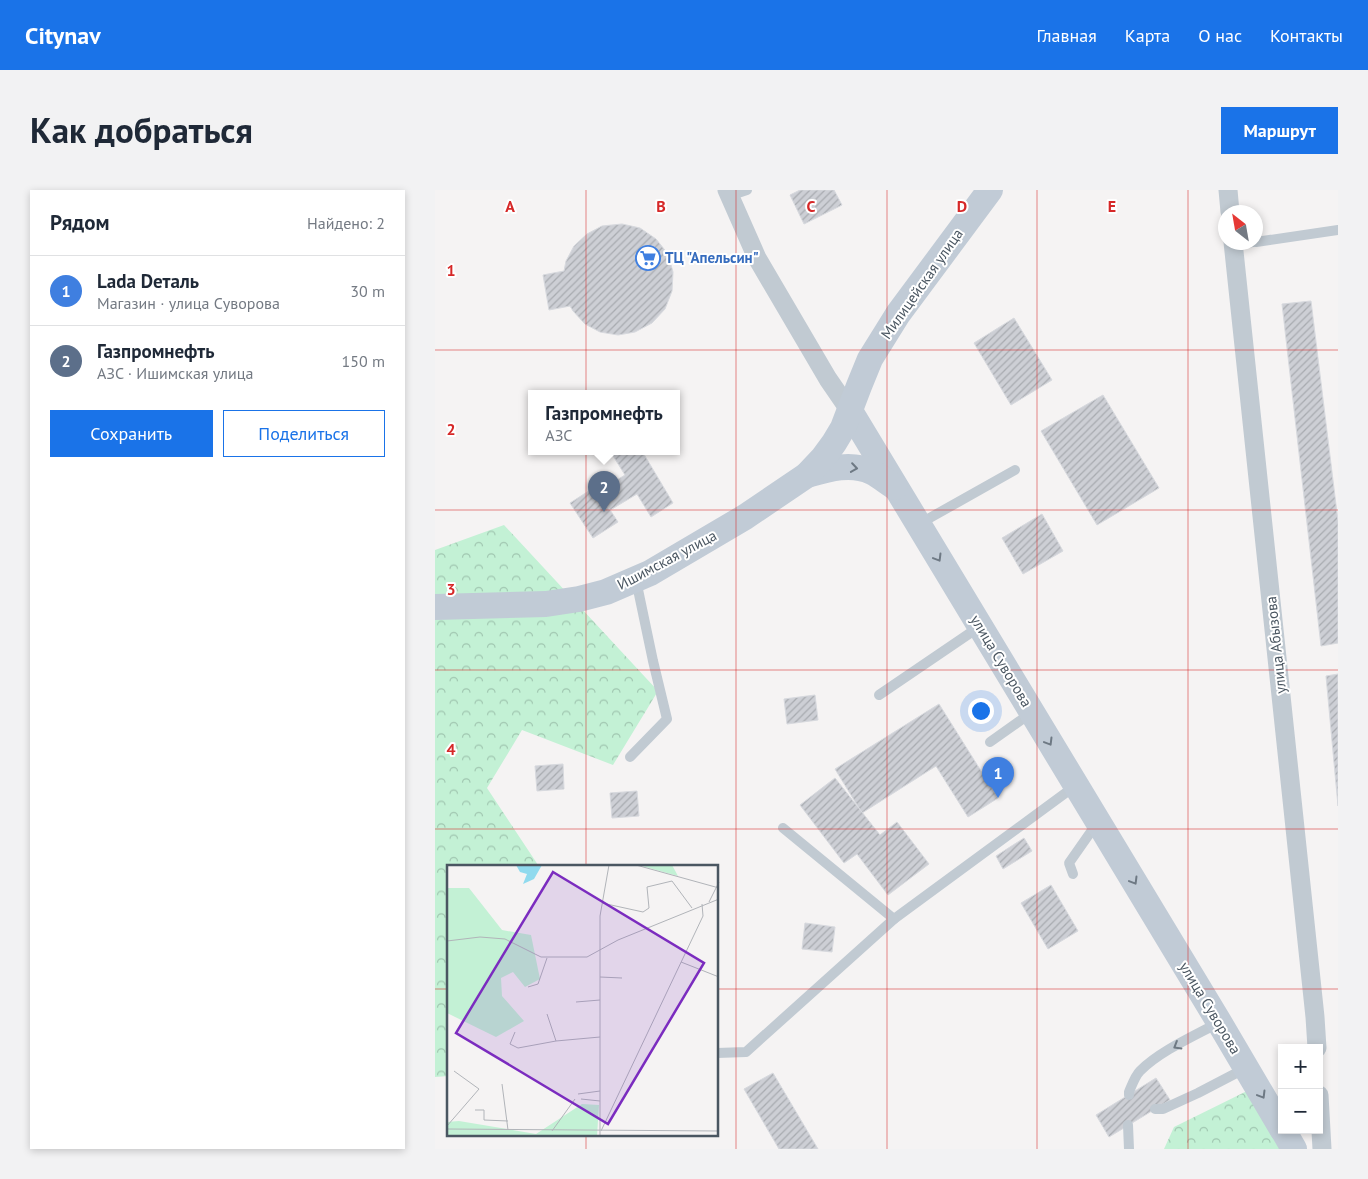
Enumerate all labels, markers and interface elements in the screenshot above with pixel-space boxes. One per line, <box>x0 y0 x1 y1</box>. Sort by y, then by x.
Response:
text: Citynav <box>25 20 101 51</box>
text: Главная <box>1036 24 1097 47</box>
text: Карта <box>1125 24 1170 47</box>
text: О нас <box>1198 24 1242 47</box>
text: Контакты <box>1270 24 1343 47</box>
text: Как добраться <box>30 107 253 153</box>
button: Маршрут <box>1221 107 1338 154</box>
text: A <box>505 196 515 216</box>
text: B <box>656 196 666 216</box>
text: C <box>807 196 816 216</box>
text: D <box>957 196 967 216</box>
text: E <box>1108 196 1116 216</box>
north arrow <box>1218 205 1263 250</box>
text: Рядом <box>50 209 109 236</box>
text: Найдено: 2 <box>307 213 385 233</box>
street label: Милицейская улица <box>876 225 967 343</box>
supermarket icon: ТЦ "Апельсин" <box>635 245 661 271</box>
place label: ТЦ "Апельсин" <box>665 248 759 267</box>
text: 1 <box>446 260 456 280</box>
text: Lada Dеталь <box>97 269 199 293</box>
text: 1 <box>61 281 71 301</box>
text: 30 m <box>350 281 385 301</box>
text: Магазин · улица Суворова <box>97 293 280 313</box>
text: Газпромнефть <box>97 339 214 363</box>
text: 2 <box>61 351 71 371</box>
text: 150 m <box>342 351 385 371</box>
text: АЗС · Ишимская улица <box>97 363 253 383</box>
popup <box>528 390 680 455</box>
text: Газпромнефть <box>545 401 663 425</box>
button: Сохранить <box>50 410 213 457</box>
button: Поделиться <box>223 410 385 457</box>
text: 2 <box>446 419 456 439</box>
text: АЗС <box>545 425 572 445</box>
one-way arrow <box>851 462 859 473</box>
pin: 2 <box>588 471 620 512</box>
street label: Ишимская улица <box>614 525 720 594</box>
one-way arrow <box>932 552 942 561</box>
text: 3 <box>446 579 456 599</box>
street label: улица Абызова <box>1261 595 1290 695</box>
street label: улица Суворова <box>966 611 1036 710</box>
your location <box>968 698 994 724</box>
one-way arrow <box>1043 737 1053 746</box>
text: 4 <box>446 739 456 759</box>
pin: 1 <box>982 757 1014 798</box>
inset map <box>447 865 719 1136</box>
one-way arrow <box>1127 876 1137 885</box>
street label: улица Суворова <box>1175 958 1245 1057</box>
one-way arrow <box>1173 1039 1182 1049</box>
map controls <box>1278 1044 1323 1134</box>
button: + <box>1278 1044 1323 1089</box>
button: − <box>1278 1089 1323 1134</box>
one-way arrow <box>1256 1090 1266 1099</box>

